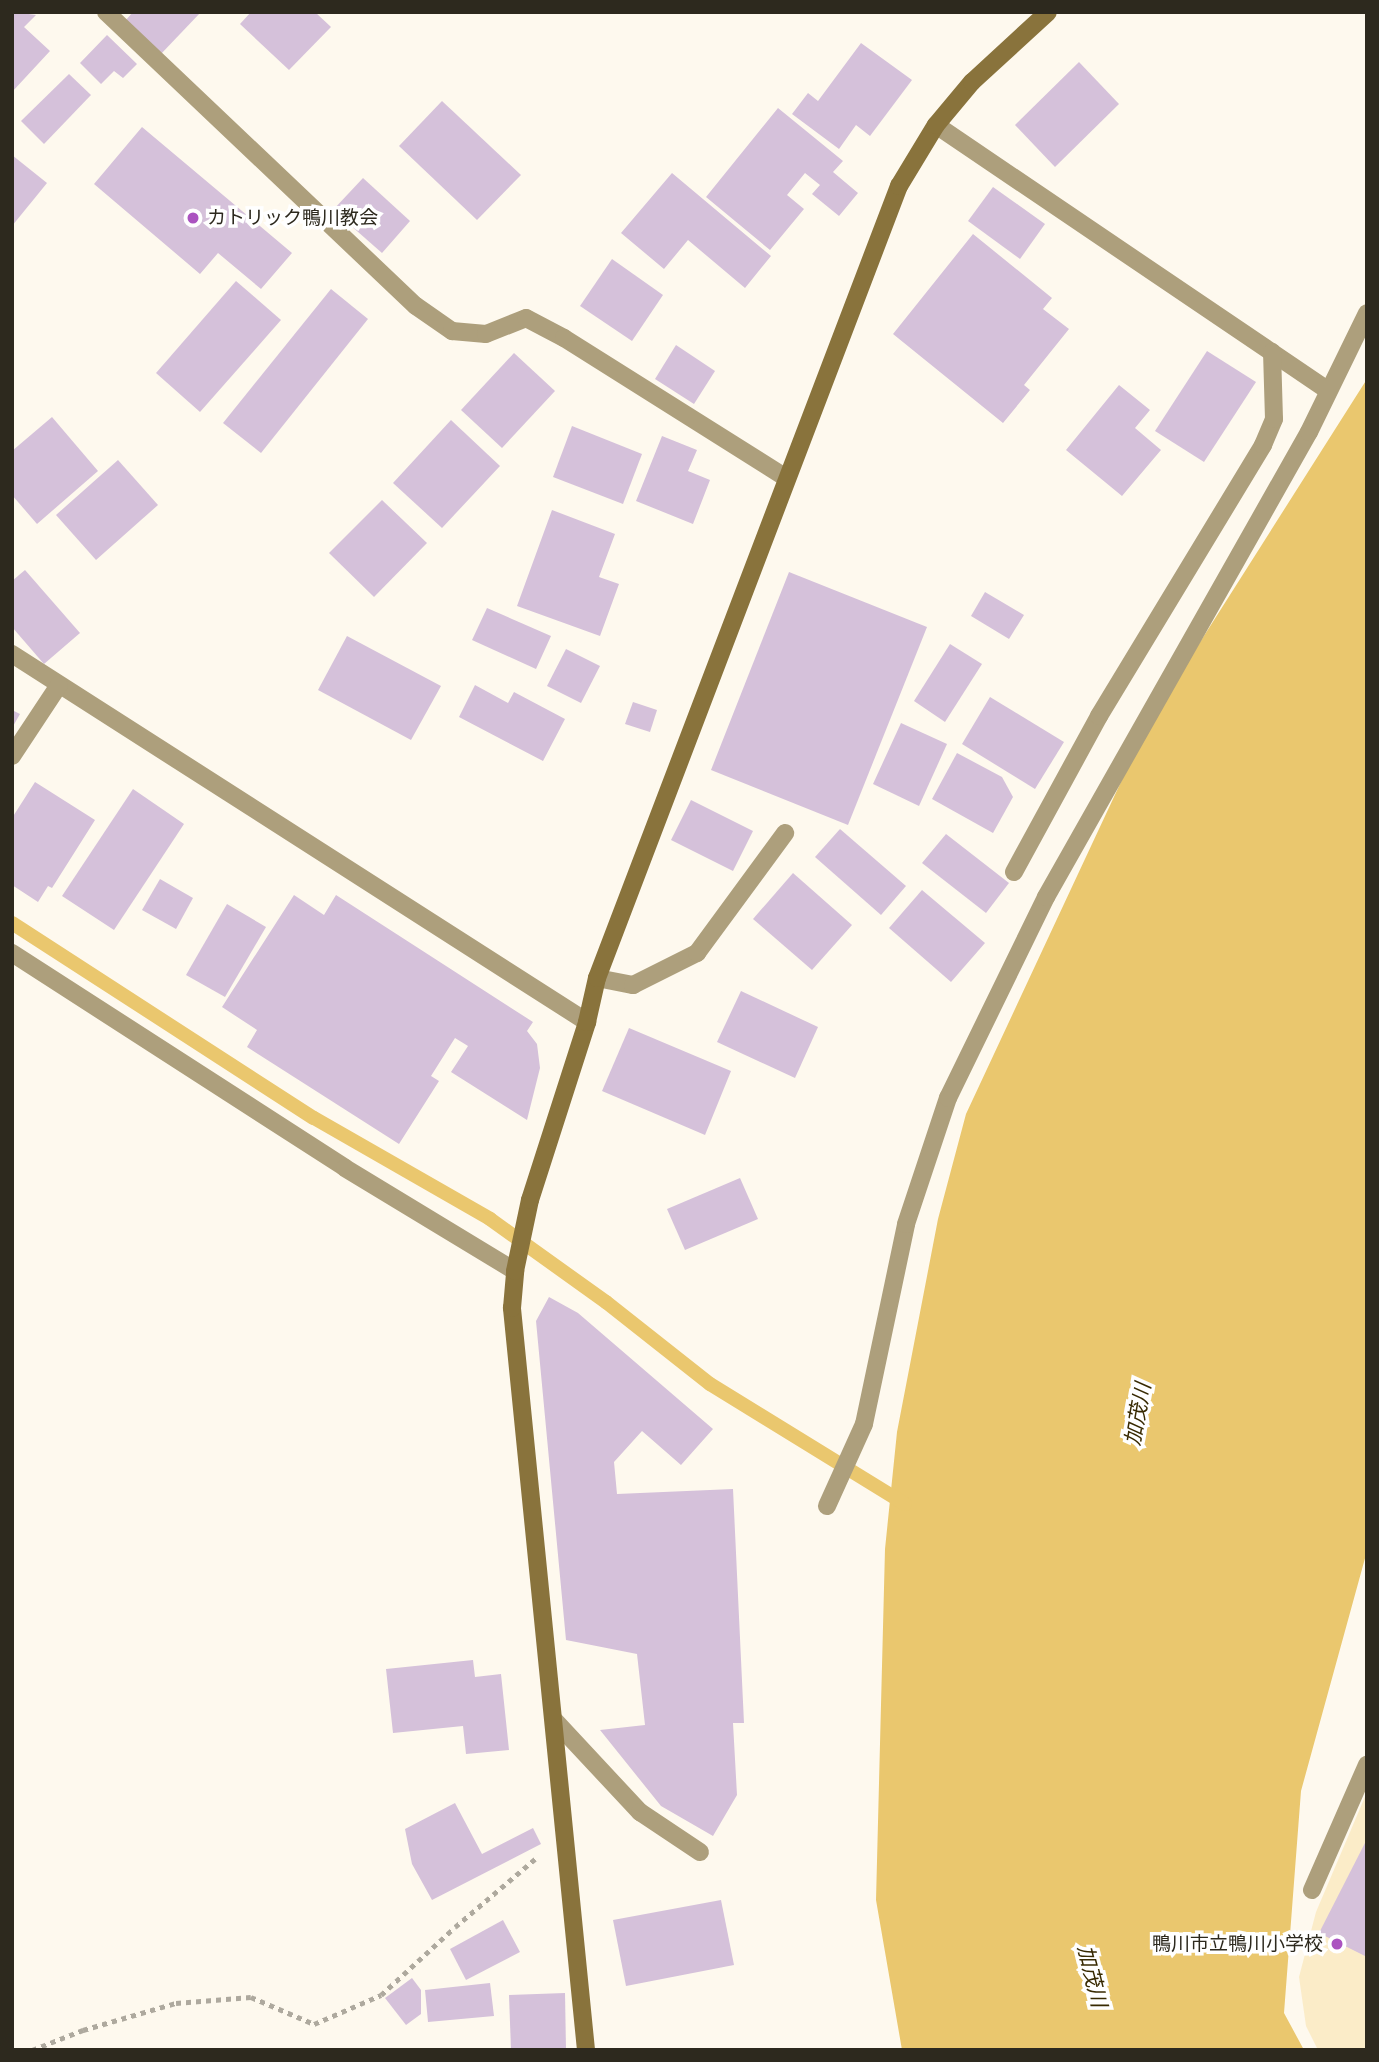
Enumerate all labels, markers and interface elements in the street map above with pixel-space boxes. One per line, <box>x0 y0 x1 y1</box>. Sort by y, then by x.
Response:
place label: カトリック鴨川教会 <box>207 207 378 229</box>
marker: カトリック鴨川教会 <box>185 210 201 226</box>
water label: 加茂川 <box>1119 1381 1155 1447</box>
place label: 鴨川市立鴨川小学校 <box>1152 1933 1323 1955</box>
marker: 鴨川市立鴨川小学校 <box>1329 1936 1345 1952</box>
water label: 加茂川 <box>1073 1942 1113 2010</box>

